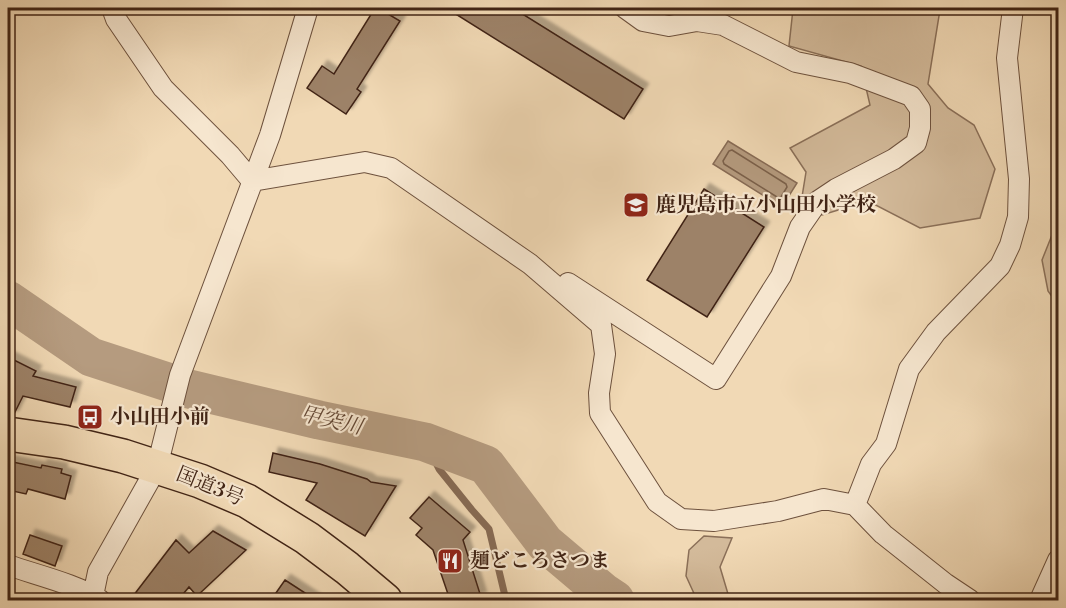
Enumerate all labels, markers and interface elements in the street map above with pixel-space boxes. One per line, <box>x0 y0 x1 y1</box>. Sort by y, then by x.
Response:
school or university icon: 鹿児島市立小山田小学校 <box>621 190 651 220</box>
place label: 鹿児島市立小山田小学校 <box>656 193 876 218</box>
water label: 甲突川 <box>297 401 367 441</box>
bus stop icon: 小山田小前 <box>75 402 105 432</box>
place label: 小山田小前 <box>110 405 210 430</box>
street label: 国道3号 <box>172 462 248 512</box>
restaurant icon: 麺どころさつま <box>435 546 465 576</box>
place label: 麺どころさつま <box>470 549 610 574</box>

